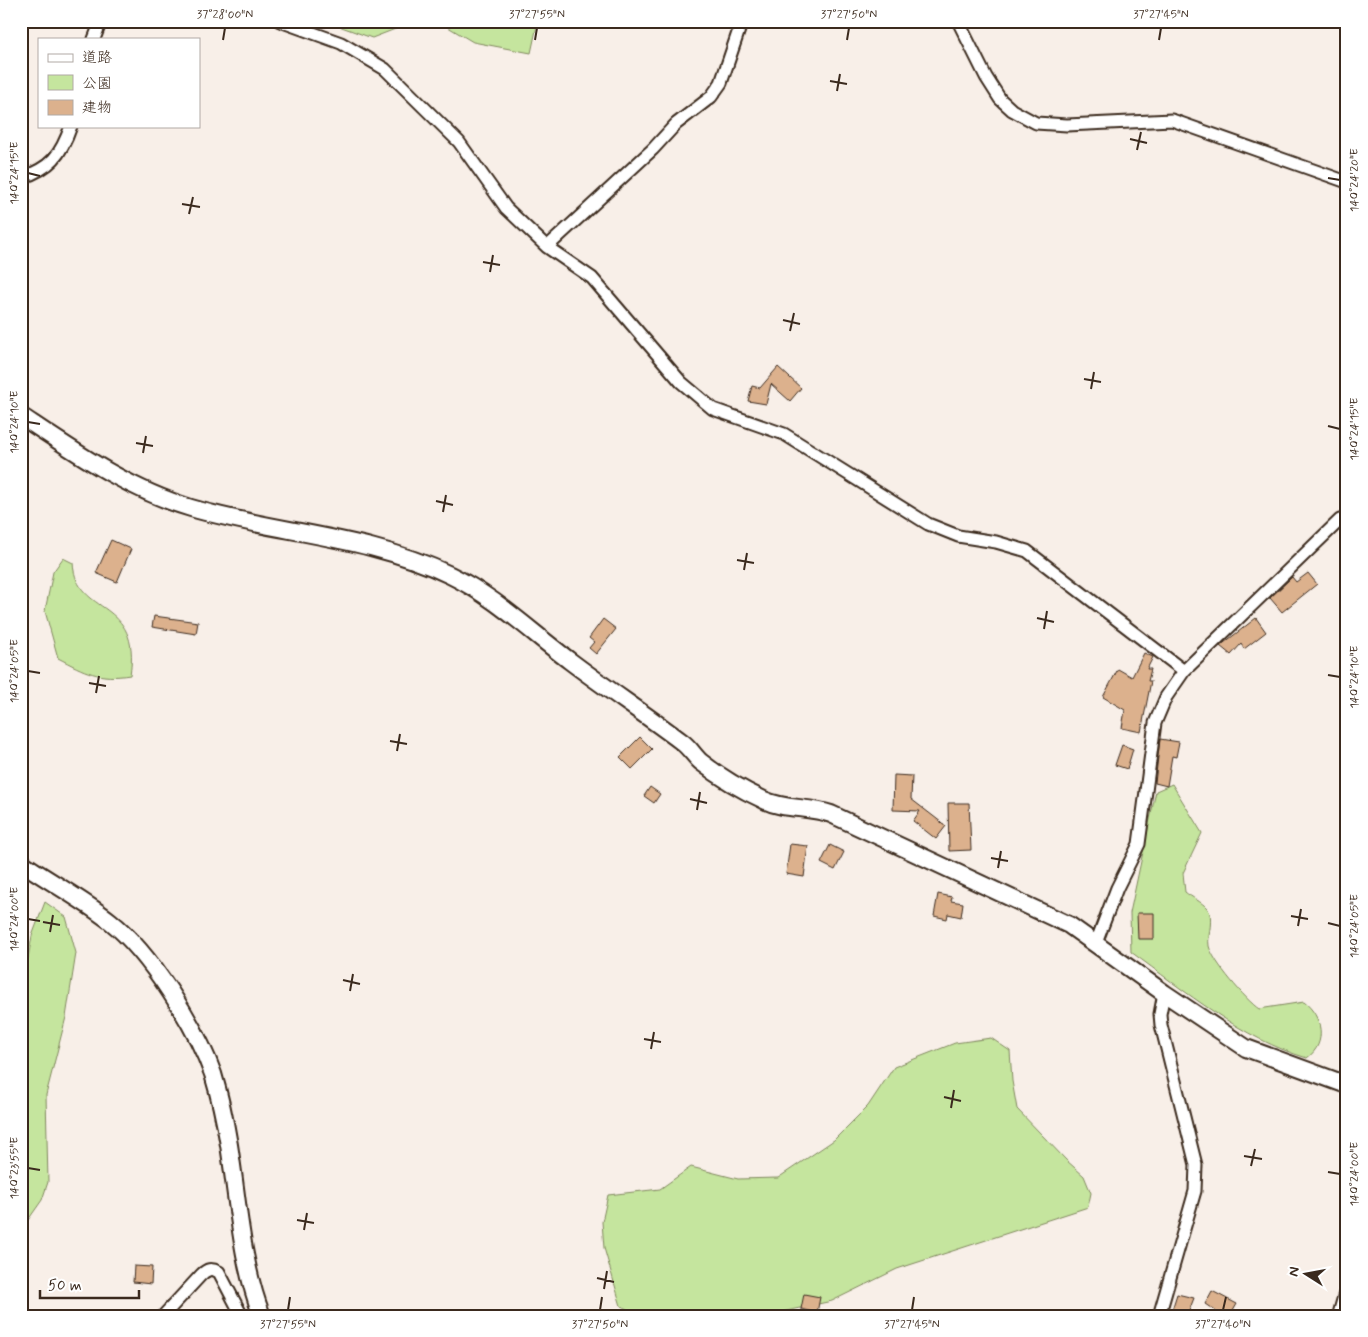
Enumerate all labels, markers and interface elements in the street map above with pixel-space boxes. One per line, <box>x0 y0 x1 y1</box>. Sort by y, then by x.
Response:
text: 37°28'00"N <box>197 7 253 23</box>
text: 37°27'55"N <box>509 7 565 23</box>
text: 37°27'50"N <box>821 7 877 23</box>
text: 37°27'45"N <box>1133 7 1189 23</box>
legend <box>38 38 200 128</box>
text: 道路 <box>82 48 112 68</box>
text: 公園 <box>82 74 112 94</box>
text: 建物 <box>82 98 112 118</box>
text: 140°24'15"E <box>7 142 23 204</box>
text: 140°24'20"E <box>1347 148 1363 212</box>
text: 140°24'10"E <box>7 390 23 454</box>
text: 140°24'15"E <box>1347 398 1363 460</box>
text: 140°24'05"E <box>7 639 23 703</box>
text: 140°24'10"E <box>1347 645 1363 709</box>
text: 140°24'00"E <box>7 887 23 951</box>
text: 140°24'05"E <box>1347 894 1363 958</box>
text: 140°23'55"E <box>7 1137 23 1199</box>
text: 140°24'00"E <box>1347 1142 1363 1206</box>
north arrow <box>1280 1250 1330 1300</box>
text: N <box>1284 1265 1304 1278</box>
scale bar <box>40 1267 139 1299</box>
text: 50 m <box>48 1276 82 1296</box>
text: 37°27'55"N <box>260 1317 316 1333</box>
text: 37°27'50"N <box>572 1317 628 1333</box>
text: 37°27'45"N <box>884 1317 940 1333</box>
text: 37°27'40"N <box>1195 1317 1251 1333</box>

